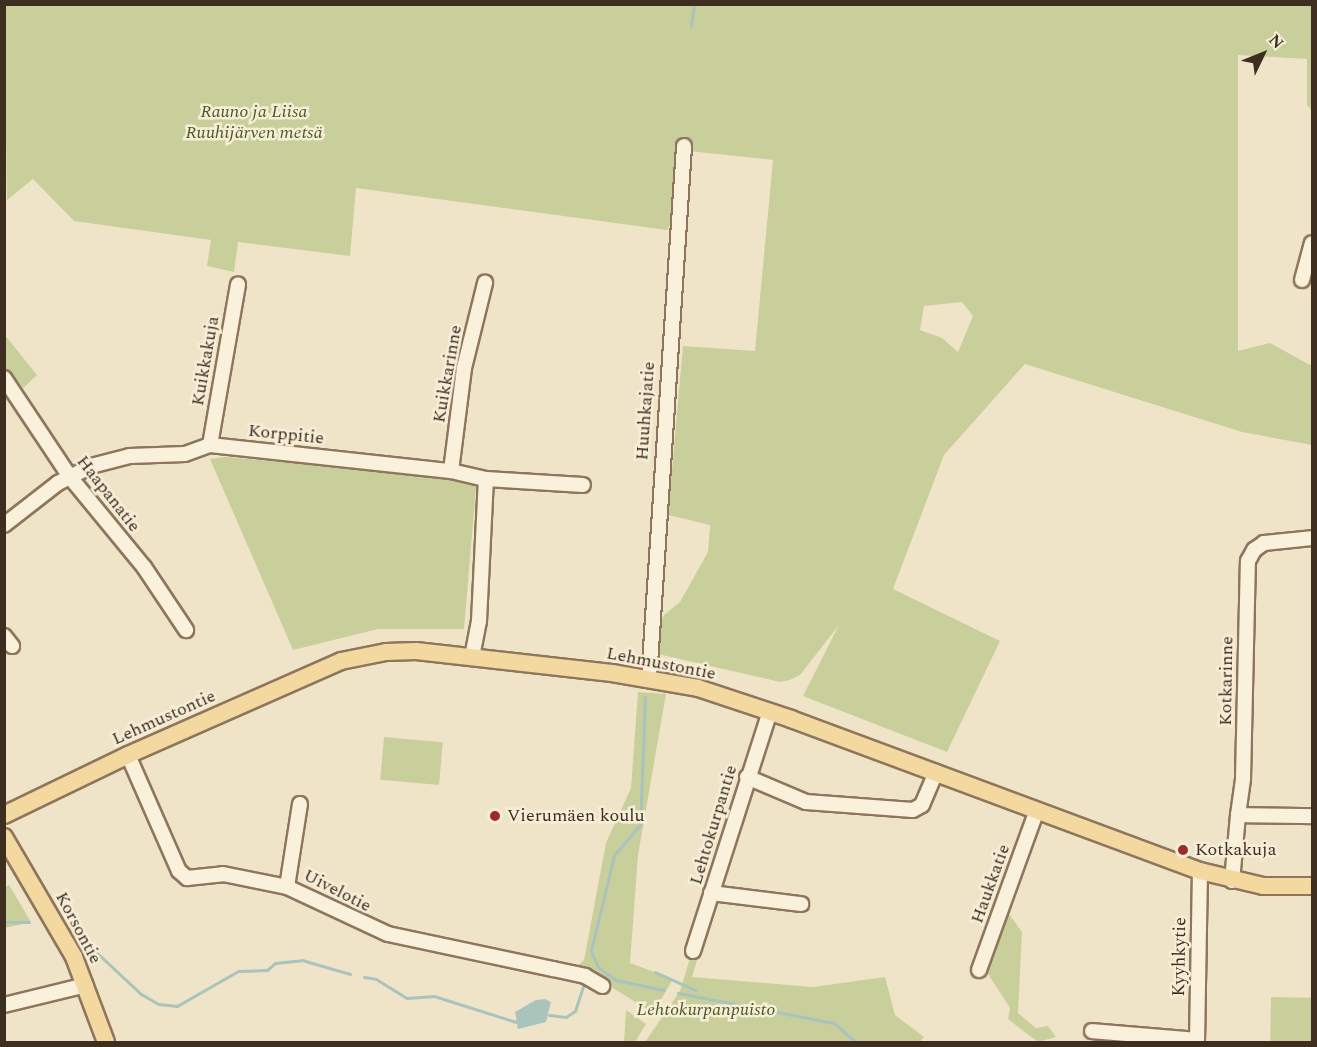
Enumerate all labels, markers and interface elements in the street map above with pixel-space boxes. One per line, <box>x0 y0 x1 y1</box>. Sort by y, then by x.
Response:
north arrow <box>1233 24 1293 84</box>
text: N <box>1263 29 1289 55</box>
park label: Rauno ja Liisa Ruuhijärven metsä <box>185 102 323 144</box>
street label: Kuikkakuja <box>187 314 225 408</box>
street label: Kuikkarinne <box>429 323 467 425</box>
street label: Huuhkajatie <box>632 361 660 461</box>
street label: Korppitie <box>247 420 325 450</box>
street label: Haapanatie <box>71 451 145 537</box>
street label: Kotkarinne <box>1215 636 1239 726</box>
street label: Lehmustontie <box>604 643 718 685</box>
street label: Lehmustontie <box>109 686 219 750</box>
street label: Lehtokurpantie <box>686 763 742 887</box>
place label: Vierumäen koulu <box>507 805 645 827</box>
marker: Vierumäen koulu <box>488 809 502 823</box>
place label: Kotkakuja <box>1195 839 1277 861</box>
street label: Haukkatie <box>967 841 1015 927</box>
marker: Kotkakuja <box>1176 843 1190 857</box>
street label: Uivelotie <box>300 865 374 917</box>
street label: Korsontie <box>50 888 106 968</box>
street label: Kyyhkytie <box>1169 917 1191 997</box>
park label: Lehtokurpanpuisto <box>637 999 775 1021</box>

